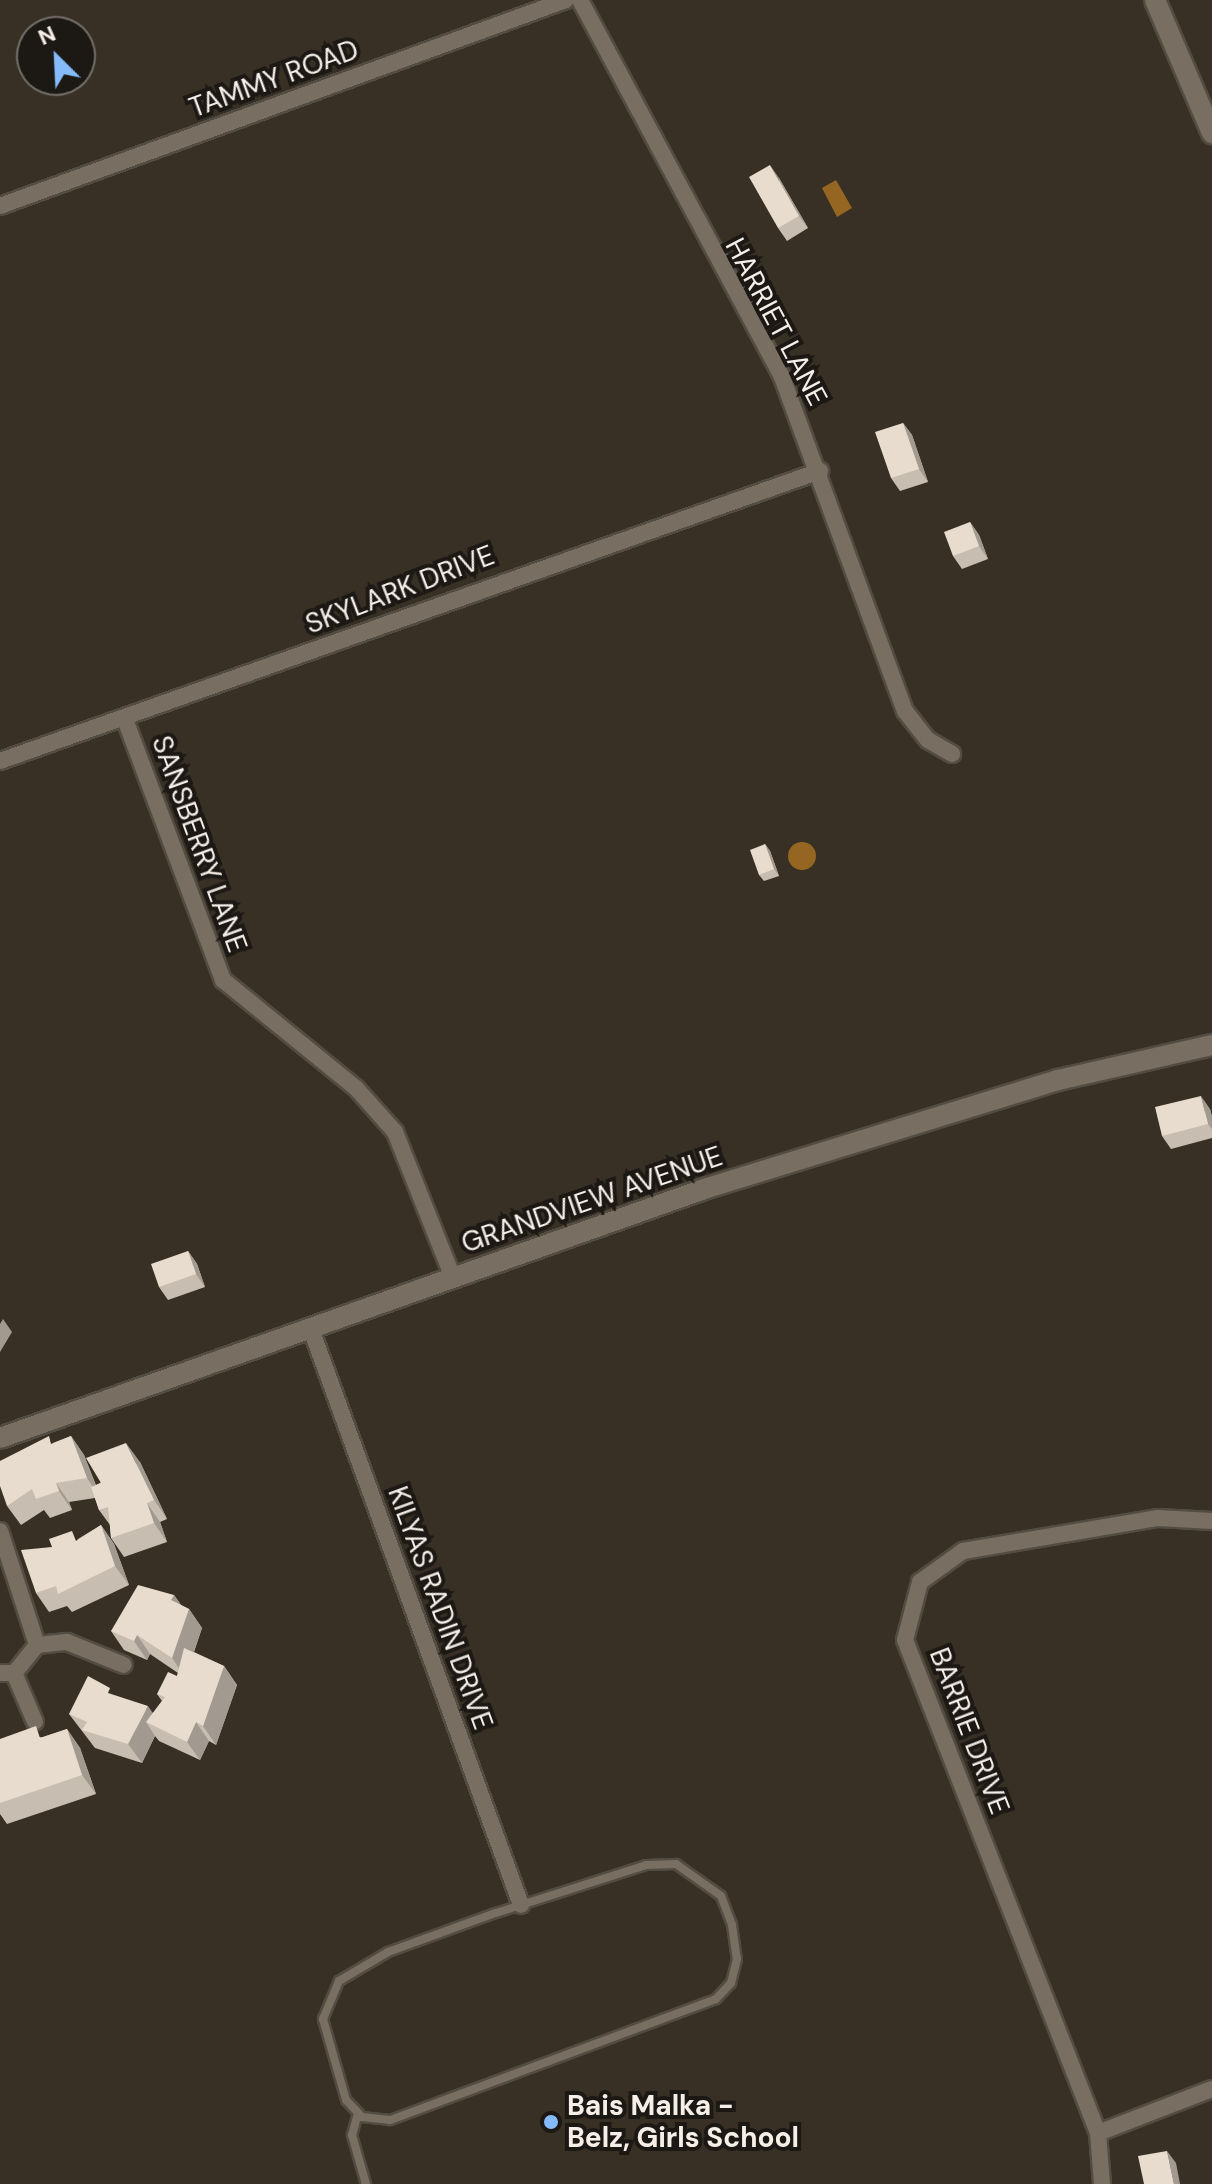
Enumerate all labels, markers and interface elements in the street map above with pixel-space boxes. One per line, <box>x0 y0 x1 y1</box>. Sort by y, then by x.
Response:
north arrow <box>16 16 96 96</box>
text: N <box>34 19 60 52</box>
street label: TAMMY ROAD <box>185 33 363 125</box>
street label: HARRIET LANE <box>718 232 834 412</box>
street label: SKYLARK DRIVE <box>301 539 499 641</box>
street label: SANSBERRY LANE <box>144 731 254 957</box>
street label: GRANDVIEW AVENUE <box>457 1140 727 1260</box>
street label: KILYAS RADIN DRIVE <box>380 1482 500 1734</box>
street label: BARRIE DRIVE <box>922 1643 1016 1819</box>
place label: Bais Malka - Belz, Girls School <box>567 2089 799 2155</box>
marker: Bais Malka - Belz, Girls School <box>542 2113 560 2131</box>

